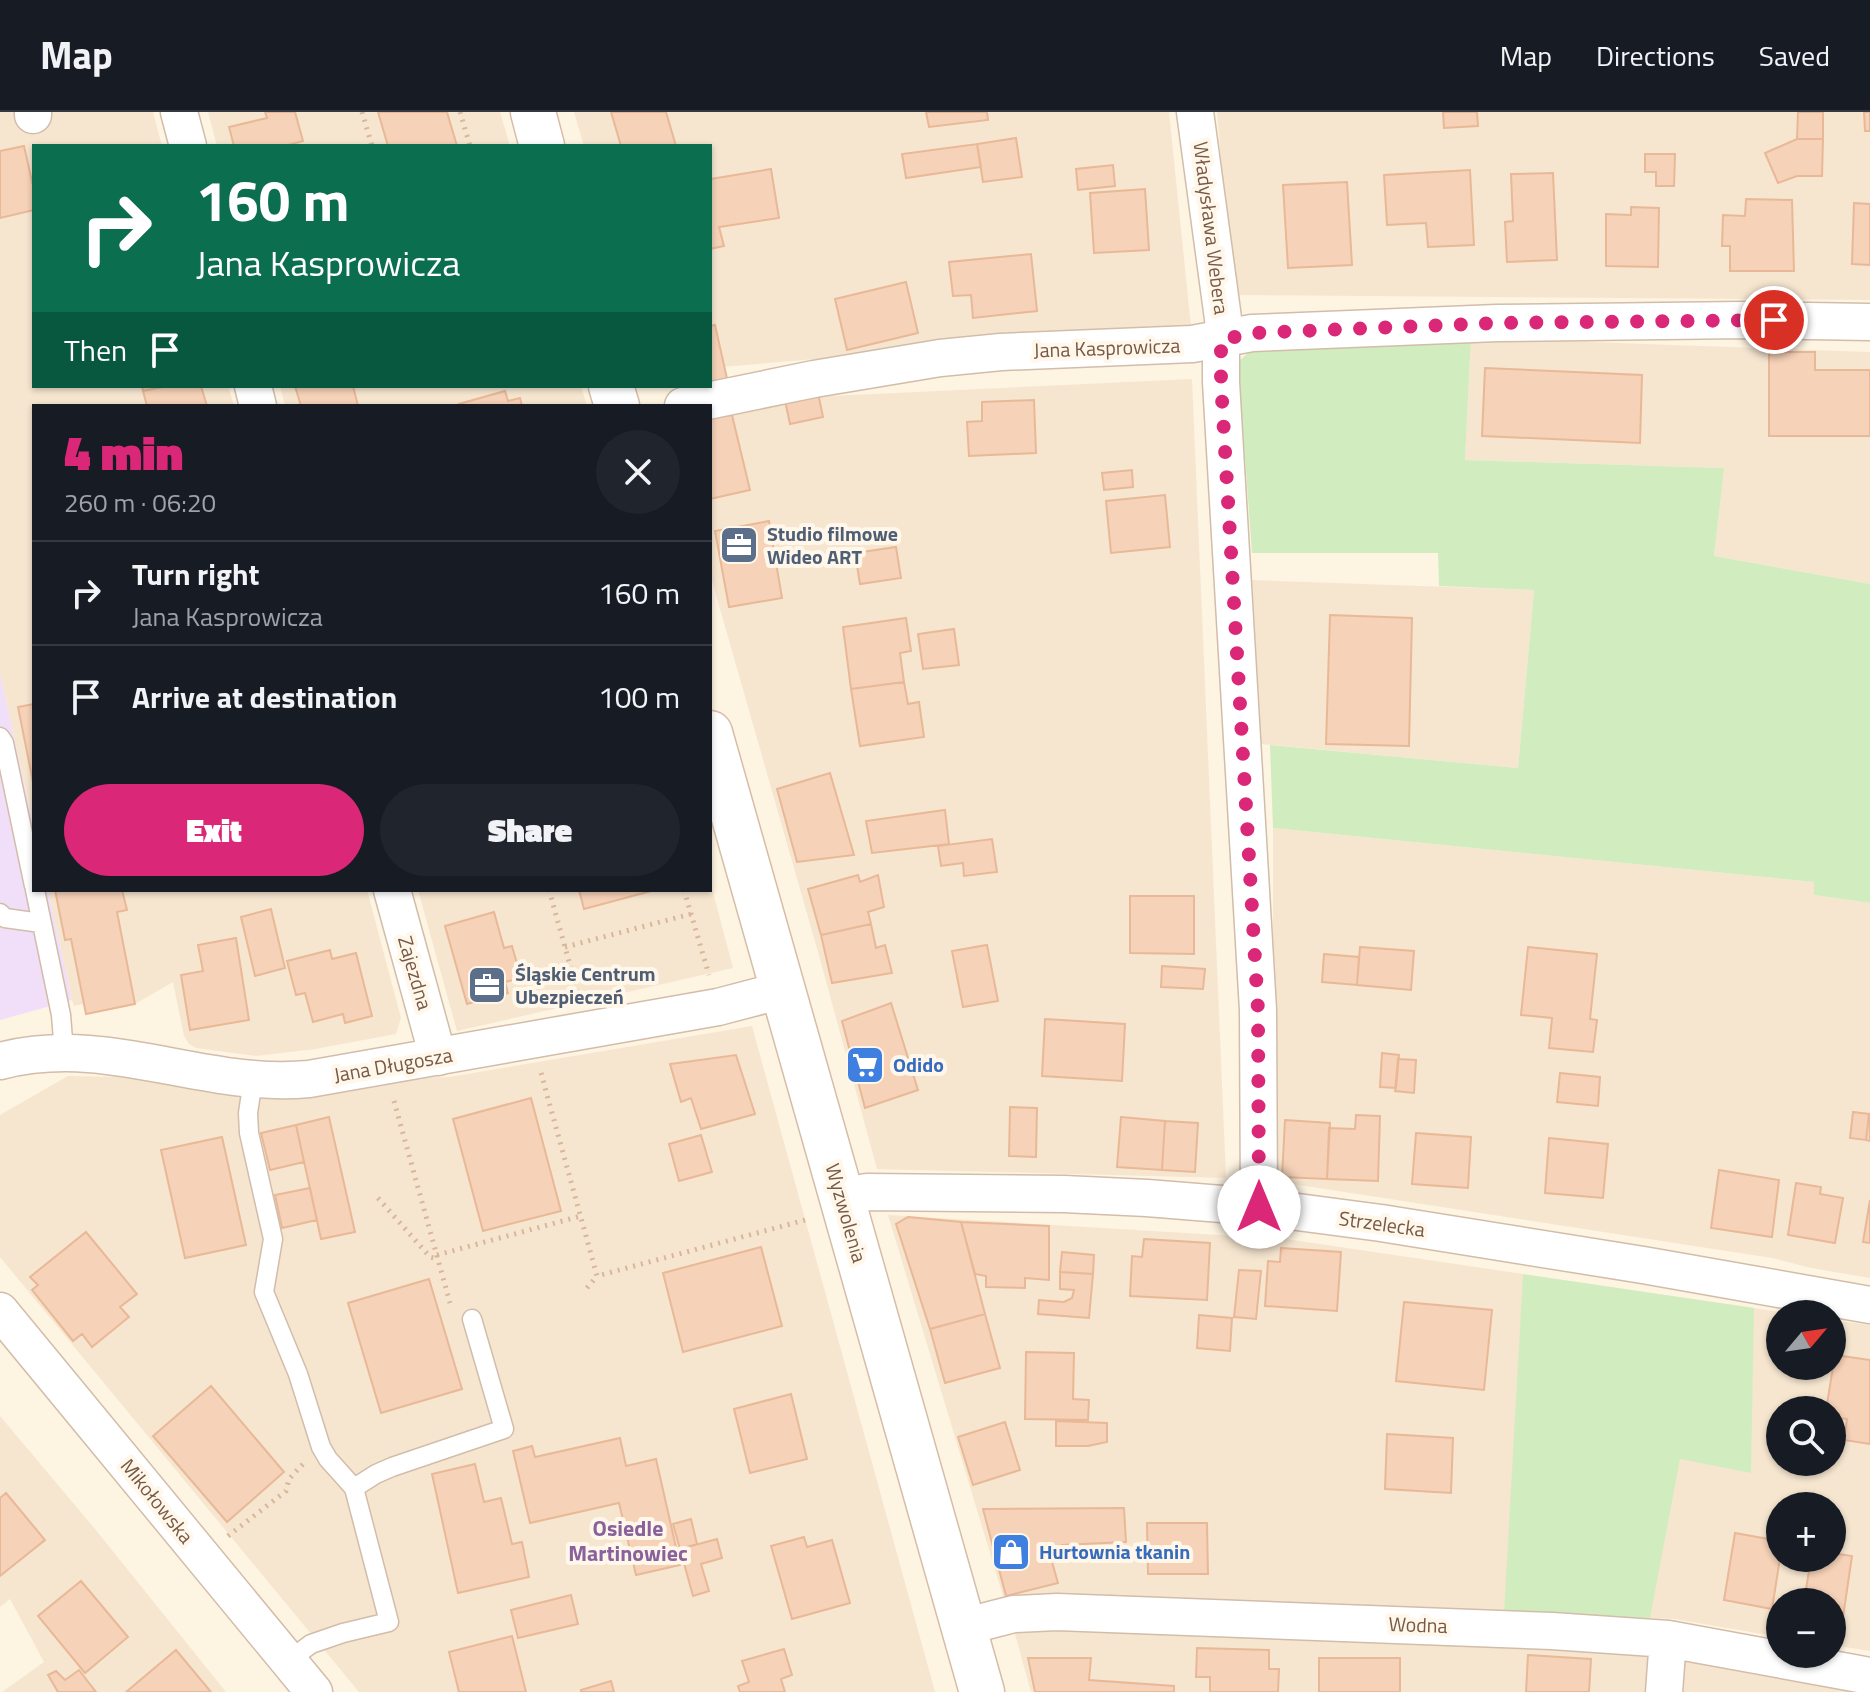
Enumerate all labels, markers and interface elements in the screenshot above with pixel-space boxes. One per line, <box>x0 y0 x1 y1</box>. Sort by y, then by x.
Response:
text: Map <box>40 26 113 84</box>
text: Map <box>1500 34 1552 77</box>
text: Directions <box>1596 34 1715 77</box>
text: Saved <box>1759 34 1830 77</box>
street label: Władysława Webera <box>1186 140 1237 316</box>
text: 160 m <box>196 158 349 243</box>
icon: right <box>64 176 168 280</box>
text: Jana Kasprowicza <box>196 235 460 290</box>
pin <box>1740 286 1808 354</box>
icon: arrive <box>1752 298 1796 342</box>
text: Then <box>64 327 127 373</box>
icon: arrive <box>143 328 187 372</box>
street label: Jana Kasprowicza <box>1033 329 1181 366</box>
text: 4 min <box>64 416 183 489</box>
button: close <box>596 430 680 514</box>
text: 260 m · 06:20 <box>64 483 216 522</box>
place label: Studio filmowe Wideo ART <box>767 518 898 572</box>
office icon: Studio filmowe Wideo ART <box>718 524 760 566</box>
text: Turn right <box>132 551 260 597</box>
text: 160 m <box>598 570 680 616</box>
icon: right <box>64 571 108 615</box>
text: Jana Kasprowicza <box>132 597 323 636</box>
text: Arrive at destination <box>132 674 397 720</box>
text: 100 m <box>598 674 680 720</box>
icon: arrive <box>64 675 108 719</box>
button: Exit <box>64 784 364 876</box>
button: Share <box>380 784 680 876</box>
street label: Zajezdna <box>390 932 441 1013</box>
place label: Śląskie Centrum Ubezpieczeń <box>515 958 656 1012</box>
office icon: Śląskie Centrum Ubezpieczeń <box>466 964 508 1006</box>
street label: Jana Długosza <box>331 1039 455 1090</box>
supermarket icon: Odido <box>844 1044 886 1086</box>
place label: Odido <box>893 1049 944 1080</box>
street label: Wyzwolenia <box>818 1160 875 1266</box>
position arrow <box>1217 1165 1301 1249</box>
street label: Strzelecka <box>1337 1202 1427 1245</box>
north arrow <box>1766 1300 1846 1380</box>
map controls <box>1766 1300 1846 1668</box>
button: search <box>1766 1396 1846 1476</box>
street label: Mikołowska <box>113 1451 201 1550</box>
button: + <box>1766 1492 1846 1572</box>
district label: Osiedle Martinowiec <box>568 1511 688 1570</box>
shop icon: Hurtownia tkanin <box>990 1531 1032 1573</box>
place label: Hurtownia tkanin <box>1039 1536 1190 1567</box>
button: − <box>1766 1588 1846 1668</box>
street label: Wodna <box>1388 1608 1448 1641</box>

